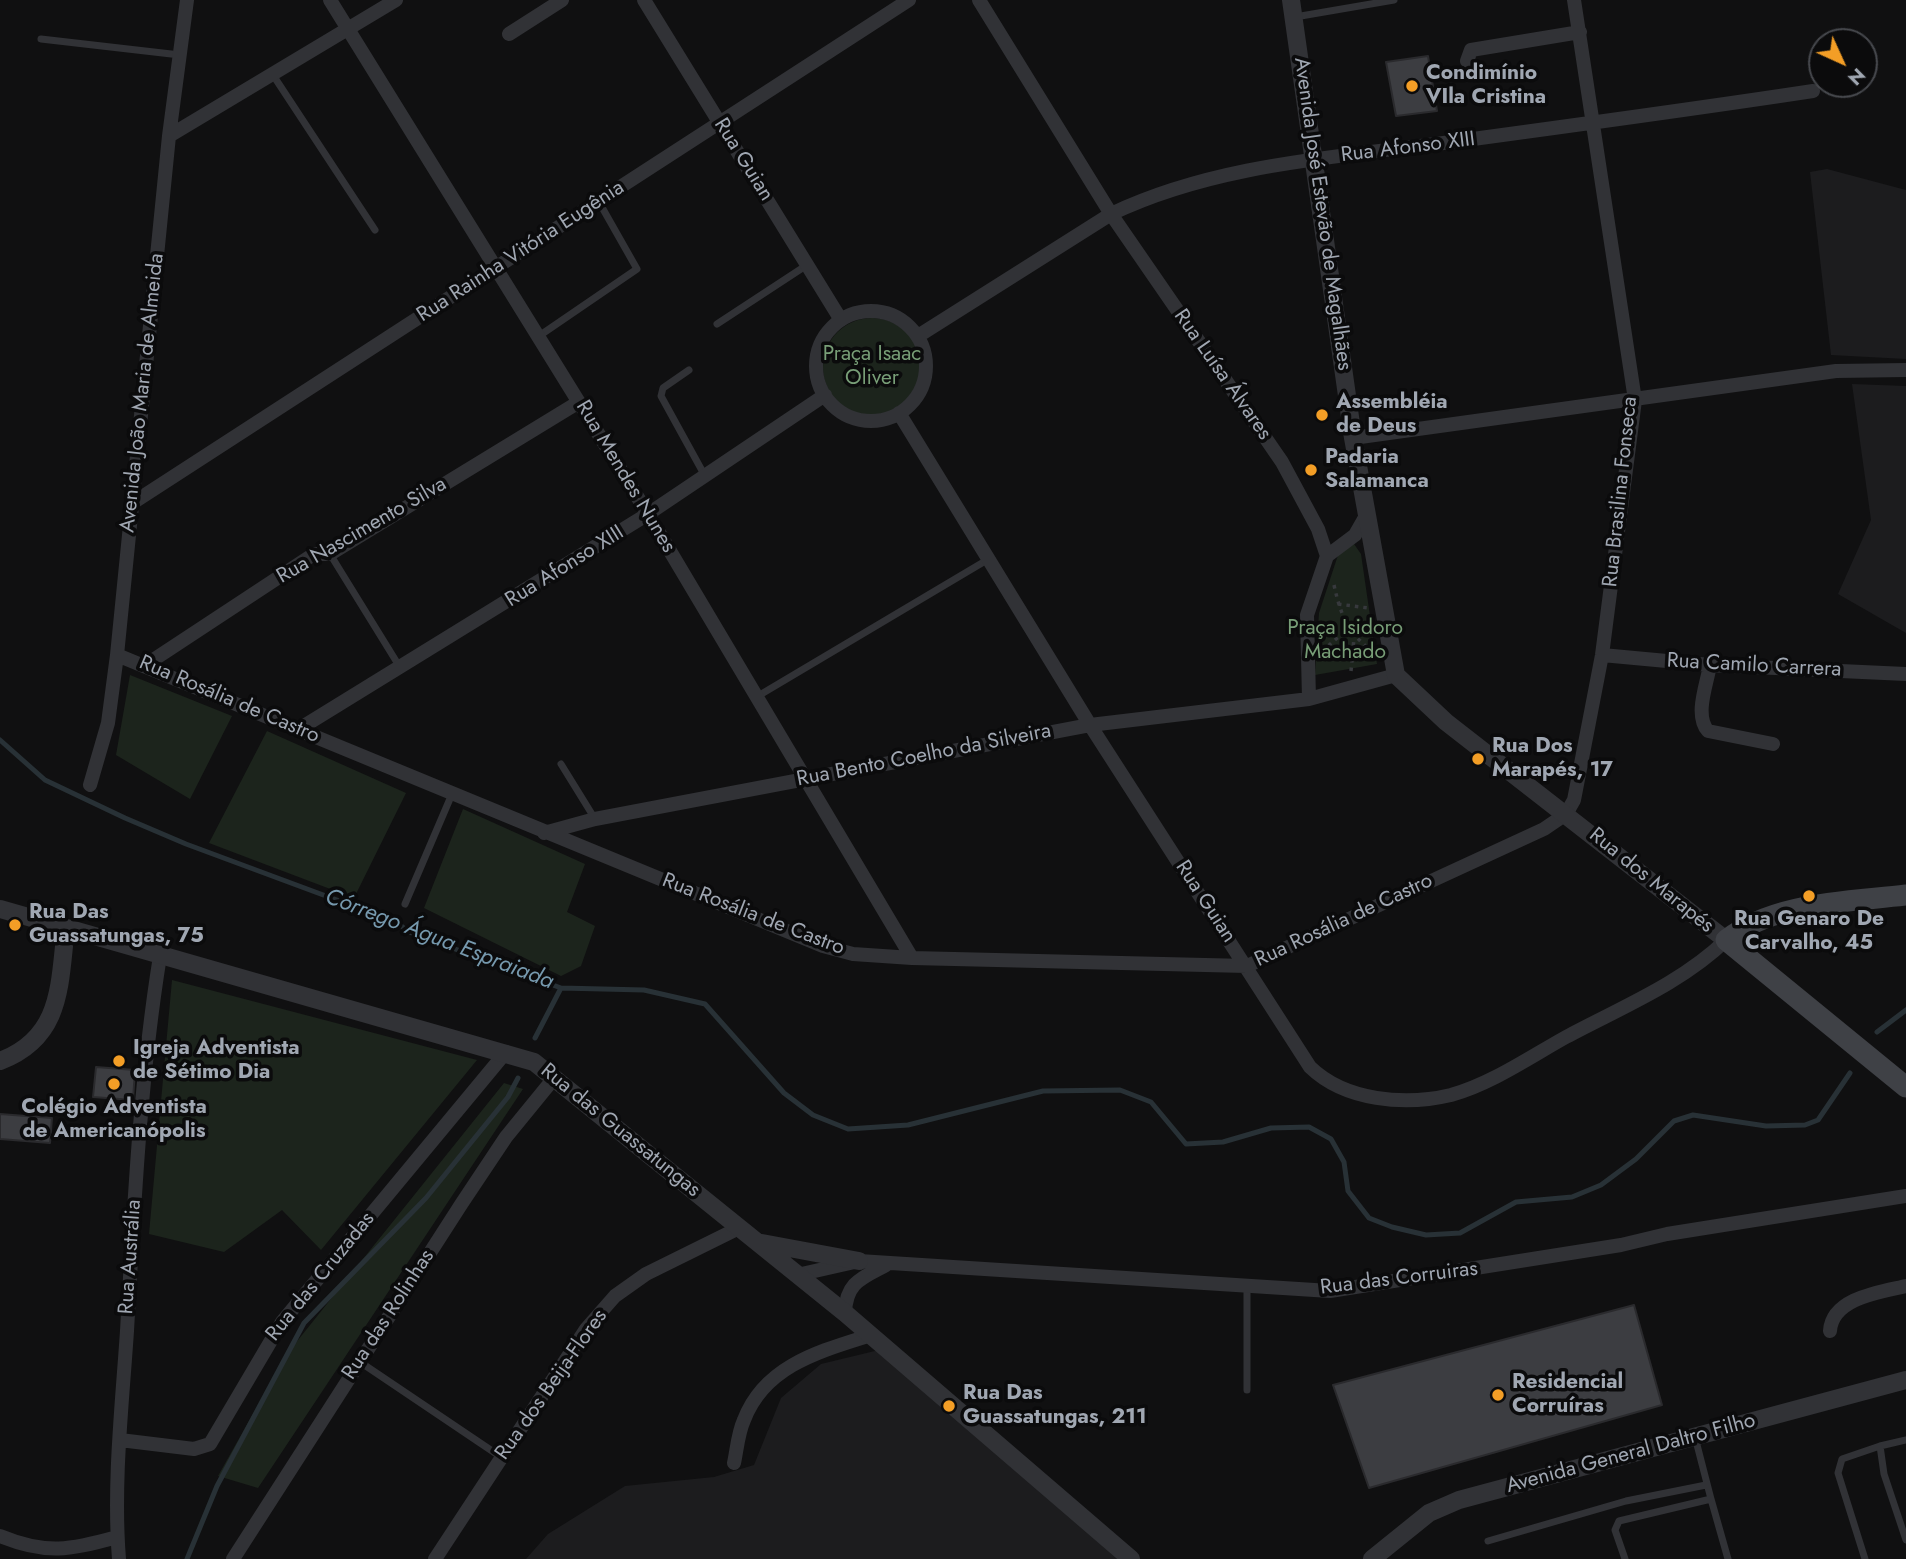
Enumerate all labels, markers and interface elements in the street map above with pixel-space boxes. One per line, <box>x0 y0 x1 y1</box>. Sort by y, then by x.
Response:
north arrow <box>1808 28 1878 98</box>
street label: Avenida José Estevão de Magalhães <box>1288 56 1356 372</box>
place label: Condimínio VIla Cristina <box>1426 61 1546 111</box>
text: N <box>1842 62 1872 92</box>
marker: Condimínio VIla Cristina <box>1404 78 1420 94</box>
street label: Rua Guian <box>708 114 778 206</box>
street label: Rua Afonso XIII <box>1340 127 1476 169</box>
street label: Rua Rainha Vitória Eugênia <box>413 176 629 328</box>
street label: Avenida João Maria de Almeida <box>116 252 170 534</box>
street label: Rua Luísa Álvares <box>1168 305 1276 445</box>
park label: Praça Isaac Oliver <box>823 342 921 392</box>
place label: Assembléia de Deus <box>1336 390 1448 440</box>
street label: Rua Brasilina Fonseca <box>1598 395 1644 589</box>
street label: Rua Mendes Nunes <box>570 396 680 558</box>
marker: Assembléia de Deus <box>1314 407 1330 423</box>
place label: Padaria Salamanca <box>1325 445 1429 495</box>
marker: Padaria Salamanca <box>1303 462 1319 478</box>
street label: Rua Nascimento Silva <box>273 472 451 590</box>
street label: Rua Afonso XIII <box>501 521 629 613</box>
park label: Praça Isidoro Machado <box>1287 616 1403 666</box>
street label: Rua Camilo Carrera <box>1666 649 1842 683</box>
street label: Rua Rosália de Castro <box>135 651 323 749</box>
street label: Rua Bento Coelho da Silveira <box>795 719 1053 793</box>
place label: Rua Dos Marapés, 17 <box>1492 734 1613 784</box>
marker: Rua Dos Marapés, 17 <box>1470 751 1486 767</box>
street label: Rua dos Marapés <box>1584 823 1718 939</box>
street label: Rua Guian <box>1169 856 1241 948</box>
street label: Rua Rosália de Castro <box>658 869 848 961</box>
street label: Rua Rosália de Castro <box>1251 869 1437 973</box>
water label: Córrego Água Espraiada <box>321 884 557 996</box>
marker: Rua Genaro De Carvalho, 45 <box>1801 888 1817 904</box>
place label: Rua Das Guassatungas, 75 <box>29 900 204 950</box>
place label: Rua Genaro De Carvalho, 45 <box>1734 907 1884 957</box>
marker: Rua Das Guassatungas, 75 <box>7 917 23 933</box>
place label: Igreja Adventista de Sétimo Dia <box>133 1036 300 1086</box>
marker: Igreja Adventista de Sétimo Dia <box>111 1053 127 1069</box>
street label: Rua das Guassatungas <box>535 1059 705 1203</box>
marker: Colégio Adventista de Americanópolis <box>106 1076 122 1092</box>
place label: Colégio Adventista de Americanópolis <box>21 1095 207 1145</box>
street label: Rua Austrália <box>114 1199 148 1315</box>
street label: Rua das Cruzadas <box>261 1207 381 1347</box>
street label: Rua das Rolinhas <box>338 1245 440 1385</box>
street label: Rua das Corruiras <box>1319 1257 1479 1301</box>
street label: Rua dos Beija-Flores <box>491 1305 613 1465</box>
place label: Residencial Corruíras <box>1512 1370 1623 1420</box>
place label: Rua Das Guassatungas, 211 <box>963 1381 1147 1431</box>
marker: Residencial Corruíras <box>1490 1387 1506 1403</box>
marker: Rua Das Guassatungas, 211 <box>941 1398 957 1414</box>
street label: Avenida General Daltro Filho <box>1504 1409 1758 1499</box>

